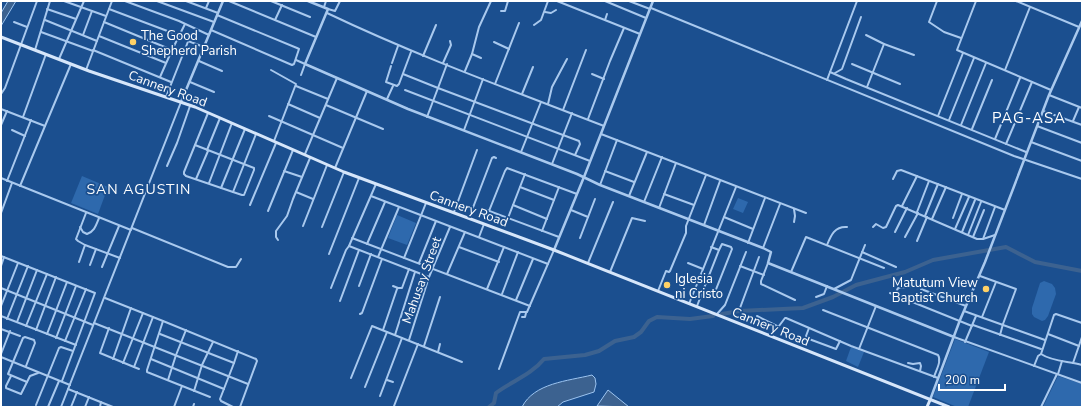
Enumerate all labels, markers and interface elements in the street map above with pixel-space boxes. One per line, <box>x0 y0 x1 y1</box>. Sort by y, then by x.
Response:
place label: The Good Shepherd Parish <box>141 27 237 60</box>
marker: The Good Shepherd Parish <box>128 37 138 47</box>
street label: Cannery Road <box>126 66 209 111</box>
district label: PAG-ASA <box>992 108 1066 128</box>
district label: SAN AGUSTIN <box>87 180 191 199</box>
street label: Cannery Road <box>427 186 510 231</box>
street label: Mahusay Street <box>398 234 446 326</box>
place label: Iglesia ni Cristo <box>675 270 723 303</box>
place label: Matutum View Baptist Church <box>892 274 978 307</box>
marker: Iglesia ni Cristo <box>662 280 672 290</box>
marker: Matutum View Baptist Church <box>981 284 991 294</box>
street label: Cannery Road <box>729 303 812 351</box>
scale bar <box>939 366 1005 392</box>
text: 200 m <box>945 372 980 388</box>

